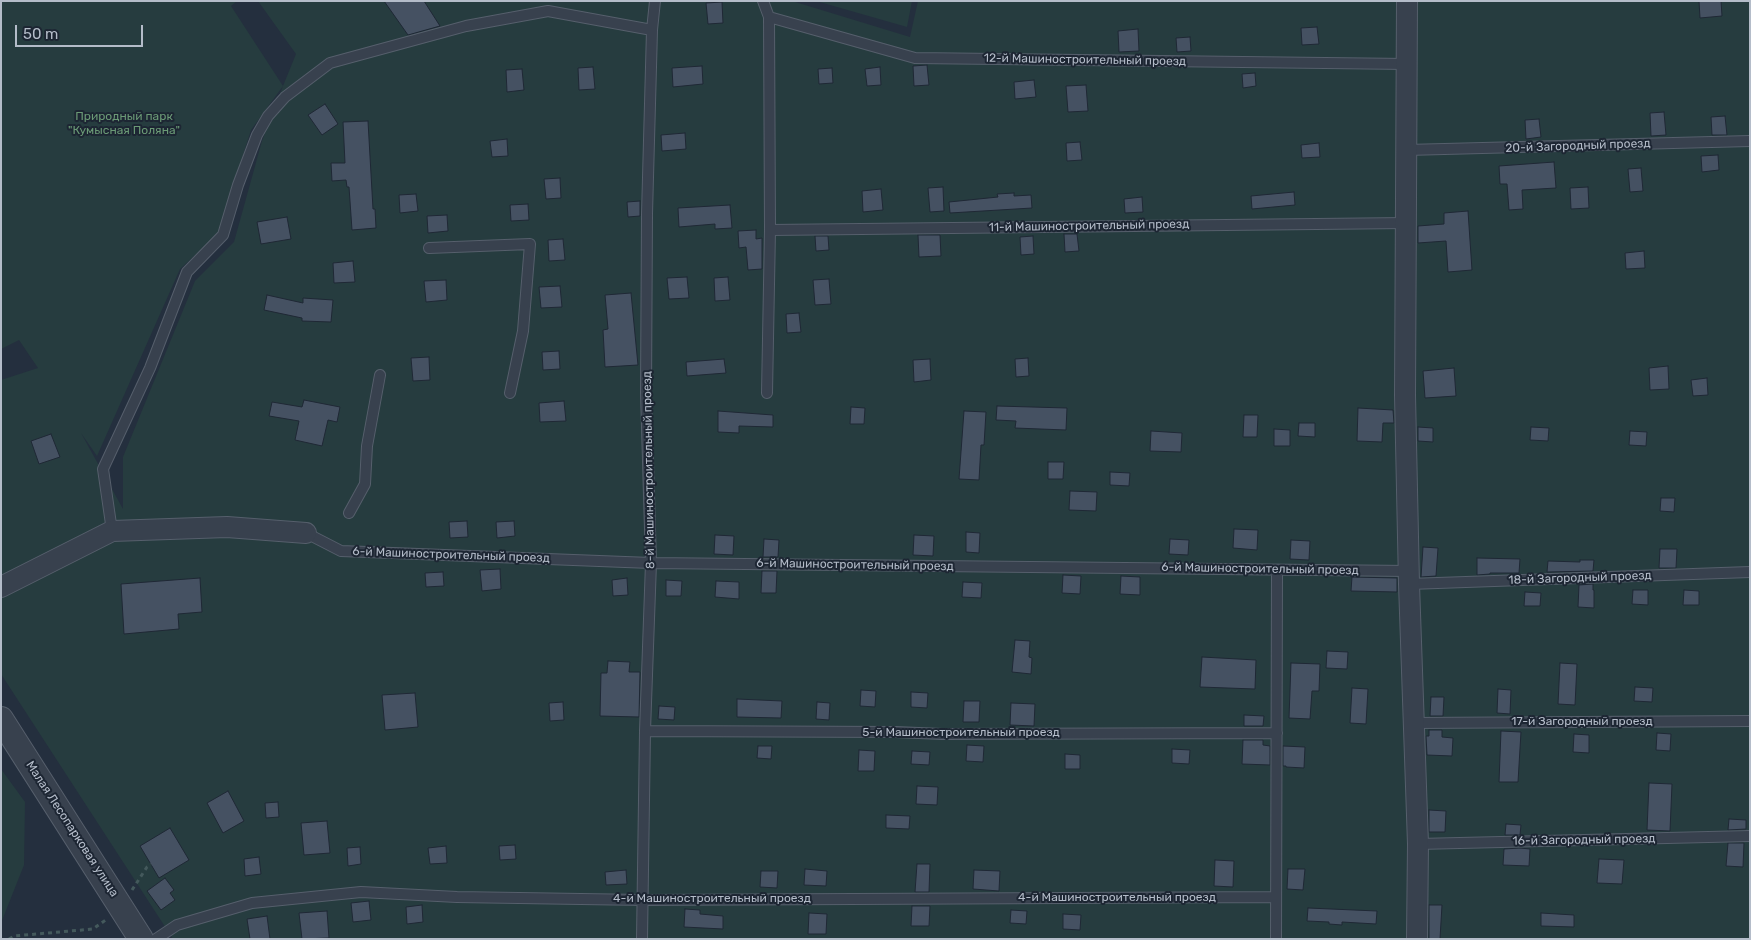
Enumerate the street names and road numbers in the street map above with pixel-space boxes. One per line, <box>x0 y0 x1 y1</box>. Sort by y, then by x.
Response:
street label: 12-й Машиностроительный проезд <box>984 51 1186 69</box>
street label: 20-й Загородный проезд <box>1505 136 1651 156</box>
street label: 11-й Машиностроительный проезд <box>989 217 1189 235</box>
street label: 8-й Машиностроительный проезд <box>640 371 658 569</box>
street label: 6-й Машиностроительный проезд <box>352 544 550 566</box>
street label: 6-й Машиностроительный проезд <box>756 556 954 574</box>
street label: 6-й Машиностроительный проезд <box>1161 560 1359 578</box>
street label: 18-й Загородный проезд <box>1508 568 1652 588</box>
street label: 17-й Загородный проезд <box>1511 715 1653 729</box>
street label: 5-й Машиностроительный проезд <box>862 726 1060 740</box>
street label: Малая Лесопарковая улица <box>23 758 121 900</box>
street label: 16-й Загородный проезд <box>1512 832 1656 848</box>
street label: 4-й Машиностроительный проезд <box>1018 891 1216 905</box>
street label: 4-й Машиностроительный проезд <box>613 892 811 906</box>

